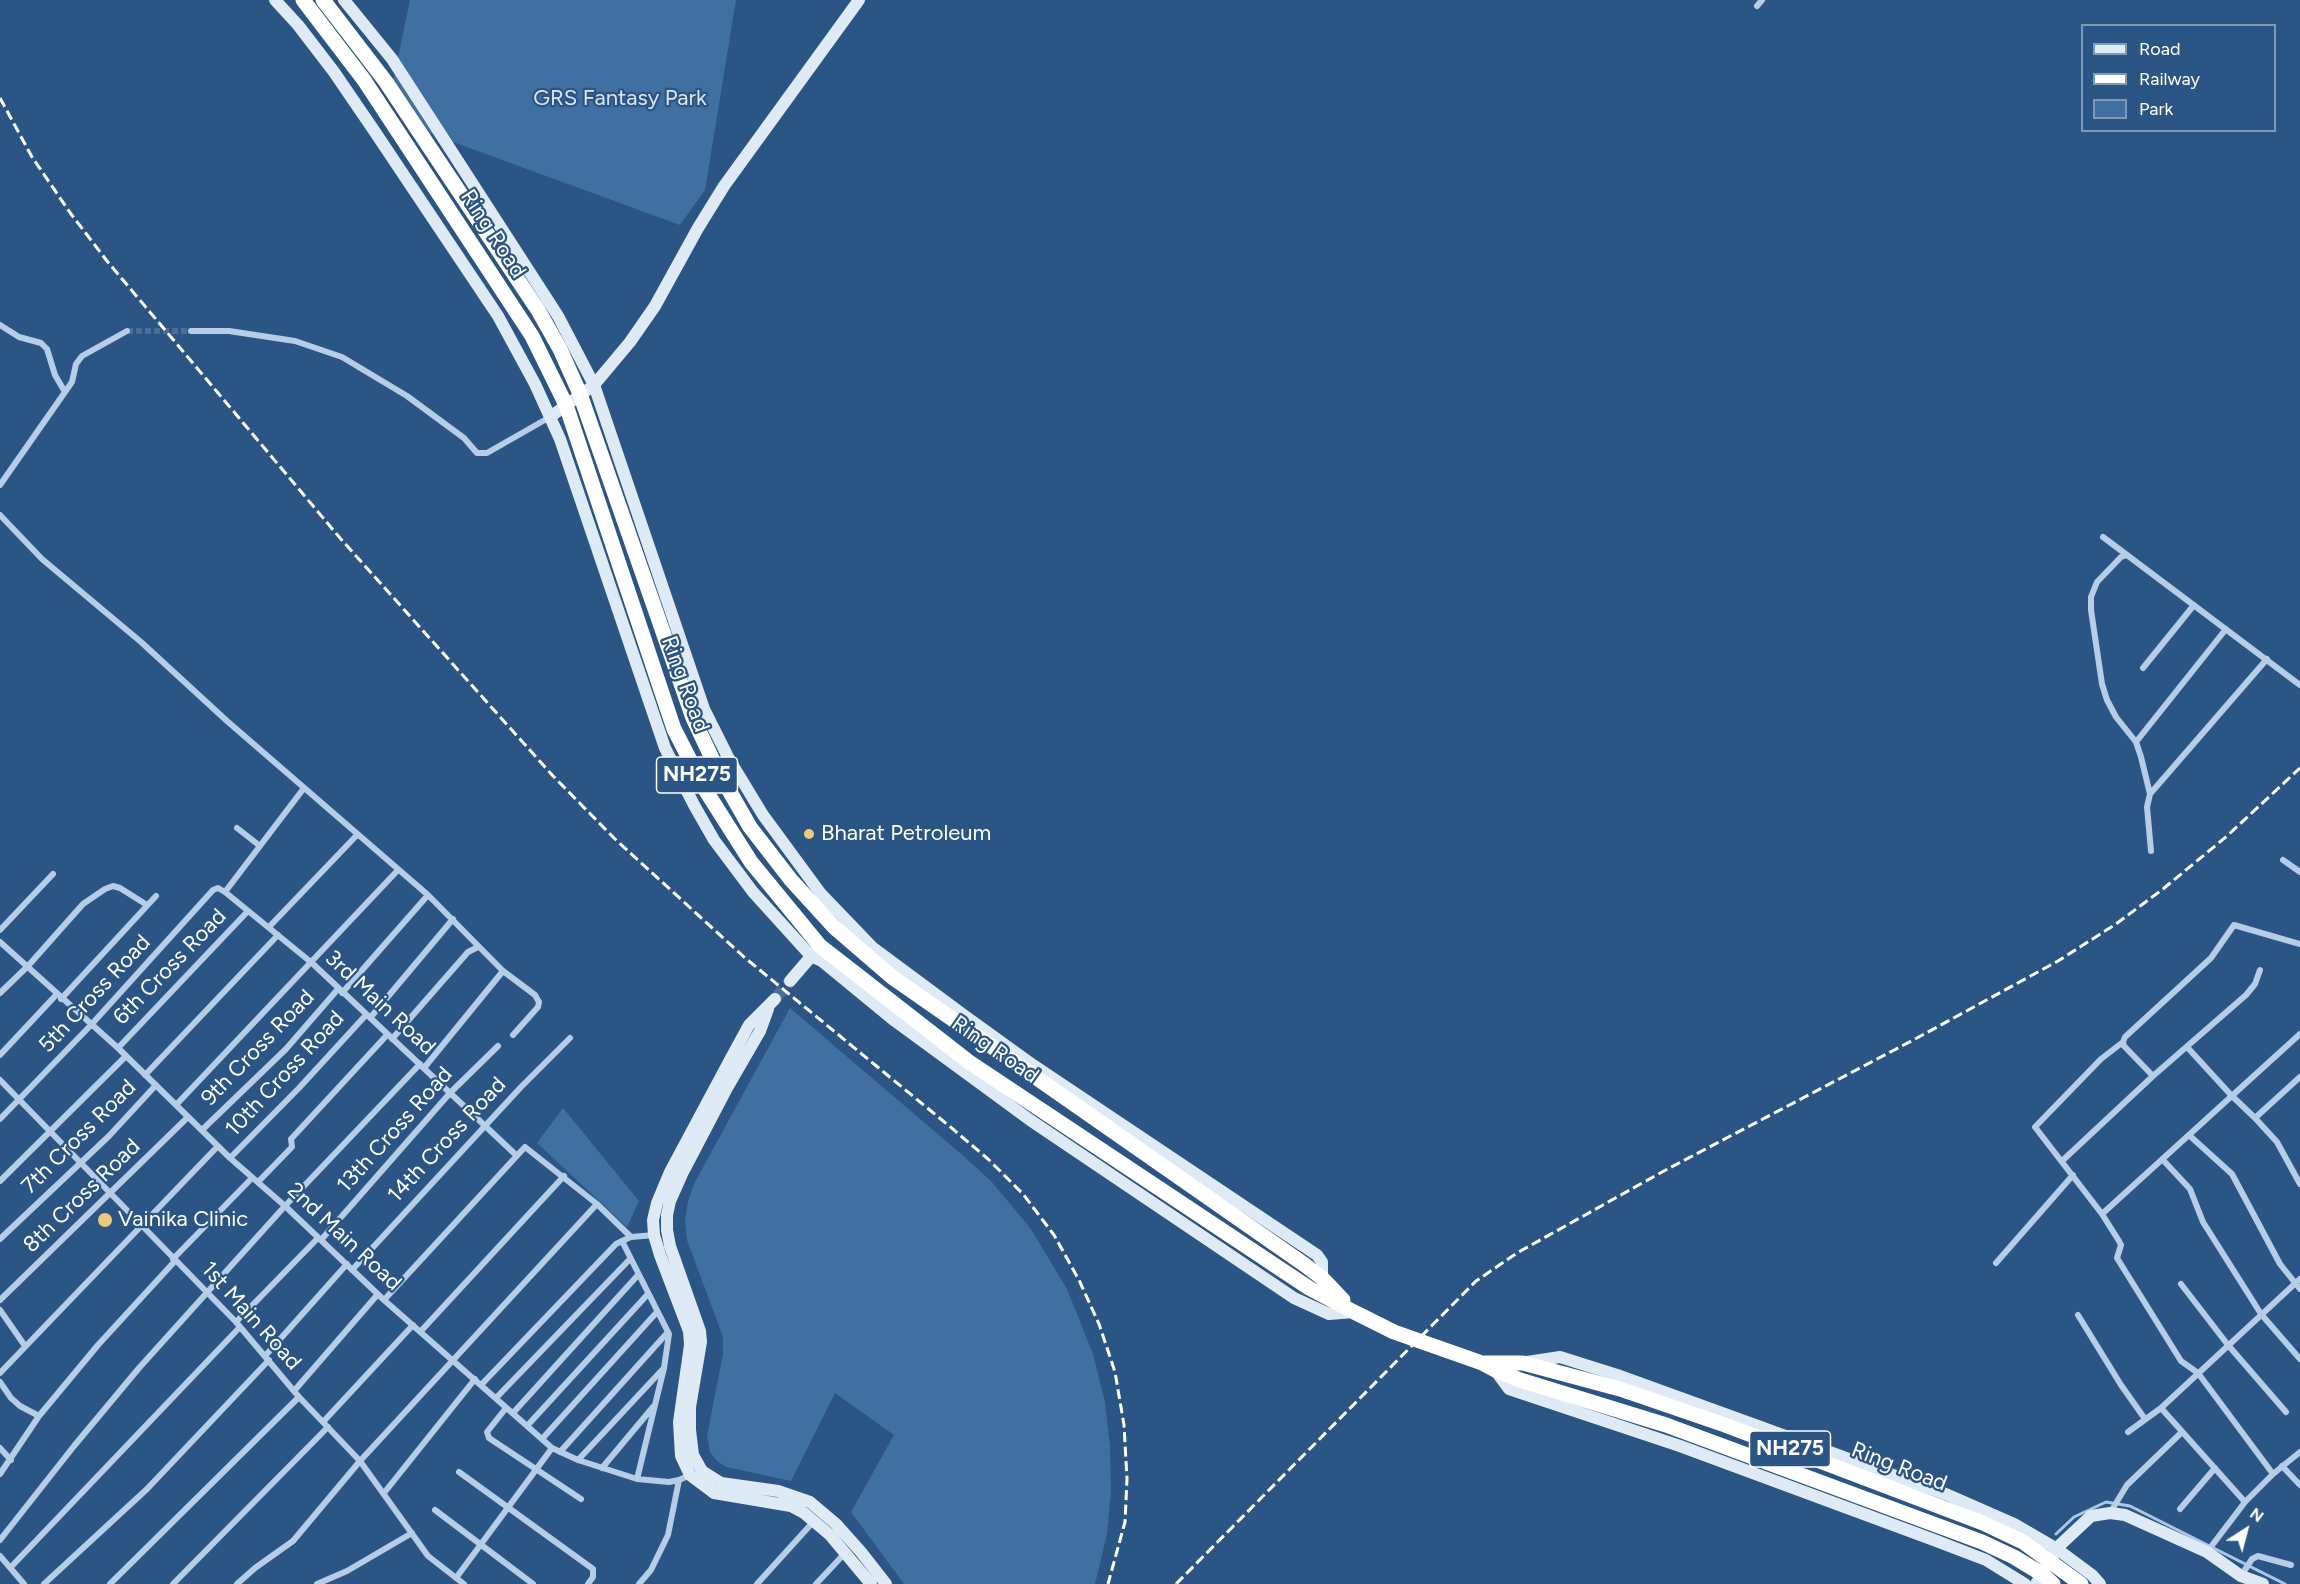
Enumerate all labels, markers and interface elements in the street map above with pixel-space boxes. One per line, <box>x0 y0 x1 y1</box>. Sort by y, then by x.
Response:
legend <box>2081 24 2276 132</box>
text: Road <box>2139 38 2180 60</box>
text: Railway <box>2139 68 2200 90</box>
park label: GRS Fantasy Park <box>533 86 707 112</box>
text: Park <box>2139 98 2173 120</box>
street label: Ring Road <box>455 185 531 283</box>
street label: Ring Road <box>655 632 715 736</box>
road number: NH275 <box>656 757 738 793</box>
place label: Bharat Petroleum <box>821 821 991 847</box>
marker: Bharat Petroleum <box>802 827 816 841</box>
street label: 6th Cross Road <box>108 903 232 1031</box>
street label: 5th Cross Road <box>34 930 156 1058</box>
street label: 3rd Main Road <box>319 945 441 1061</box>
street label: 9th Cross Road <box>196 984 320 1112</box>
street label: 10th Cross Road <box>220 1006 350 1142</box>
street label: Ring Road <box>946 1010 1044 1090</box>
street label: 13th Cross Road <box>332 1062 458 1198</box>
street label: 14th Cross Road <box>382 1072 512 1208</box>
street label: 7th Cross Road <box>16 1074 142 1200</box>
street label: 8th Cross Road <box>18 1134 146 1258</box>
street label: 2nd Main Road <box>282 1177 406 1297</box>
place label: Vainika Clinic <box>118 1207 248 1233</box>
marker: Vainika Clinic <box>96 1211 114 1229</box>
street label: 1st Main Road <box>196 1256 306 1376</box>
road number: NH275 <box>1750 1431 1830 1467</box>
street label: Ring Road <box>1848 1437 1950 1497</box>
north arrow <box>2216 1500 2276 1560</box>
text: N <box>2246 1504 2267 1526</box>

